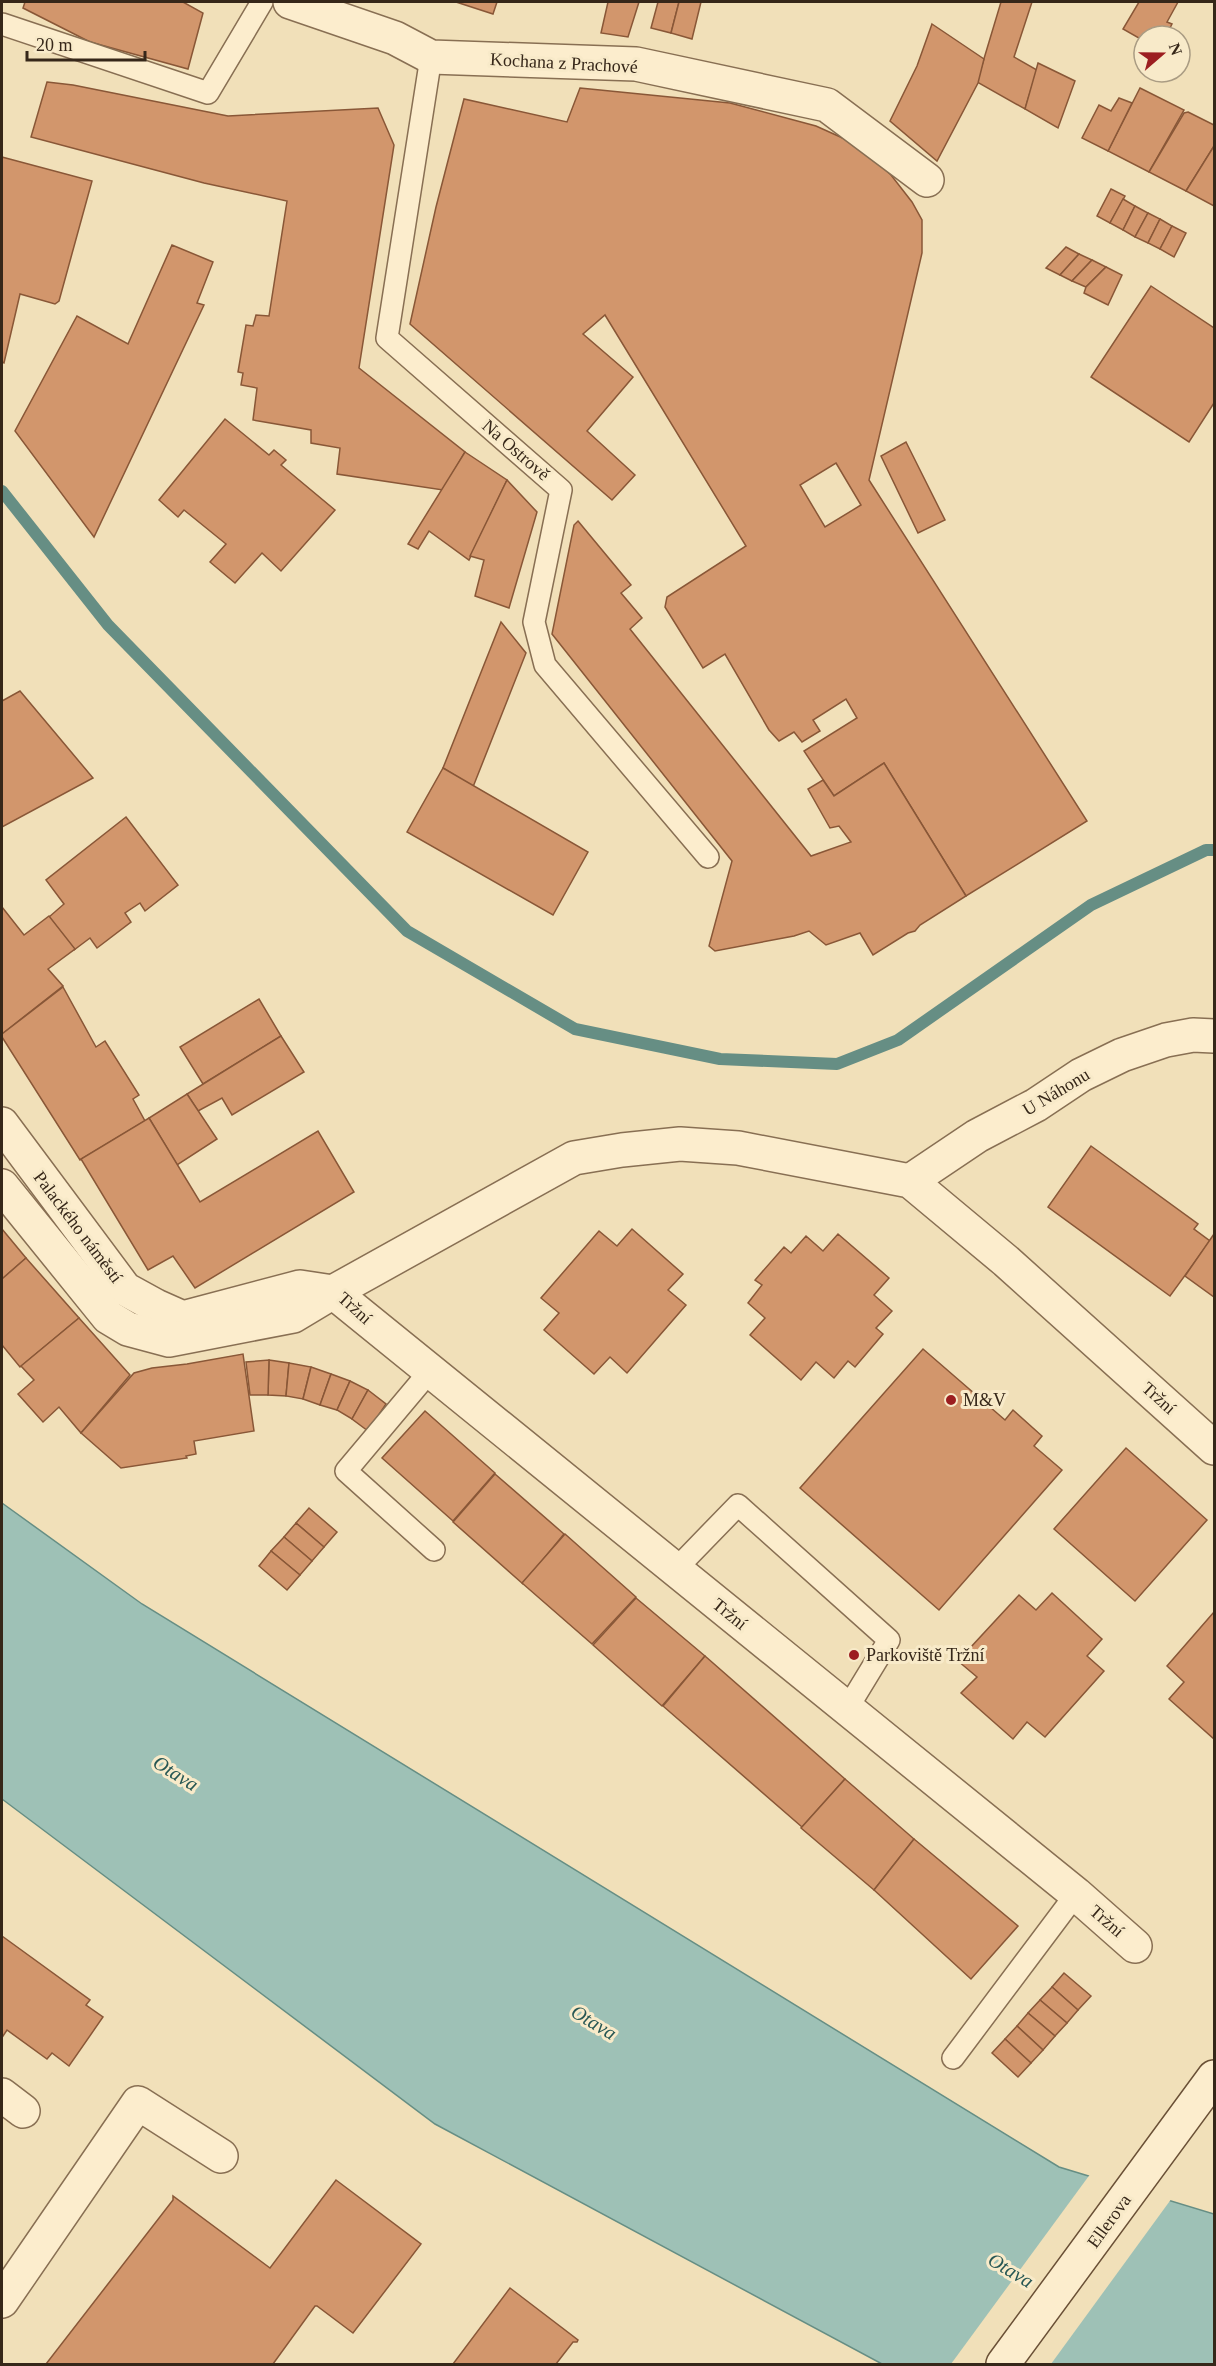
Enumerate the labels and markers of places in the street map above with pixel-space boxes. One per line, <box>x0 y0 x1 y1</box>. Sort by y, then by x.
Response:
place label: M&V <box>963 1390 1006 1410</box>
marker: M&V <box>944 1393 958 1407</box>
place label: Parkoviště Tržní <box>866 1645 985 1665</box>
marker: Parkoviště Tržní <box>847 1648 861 1662</box>

